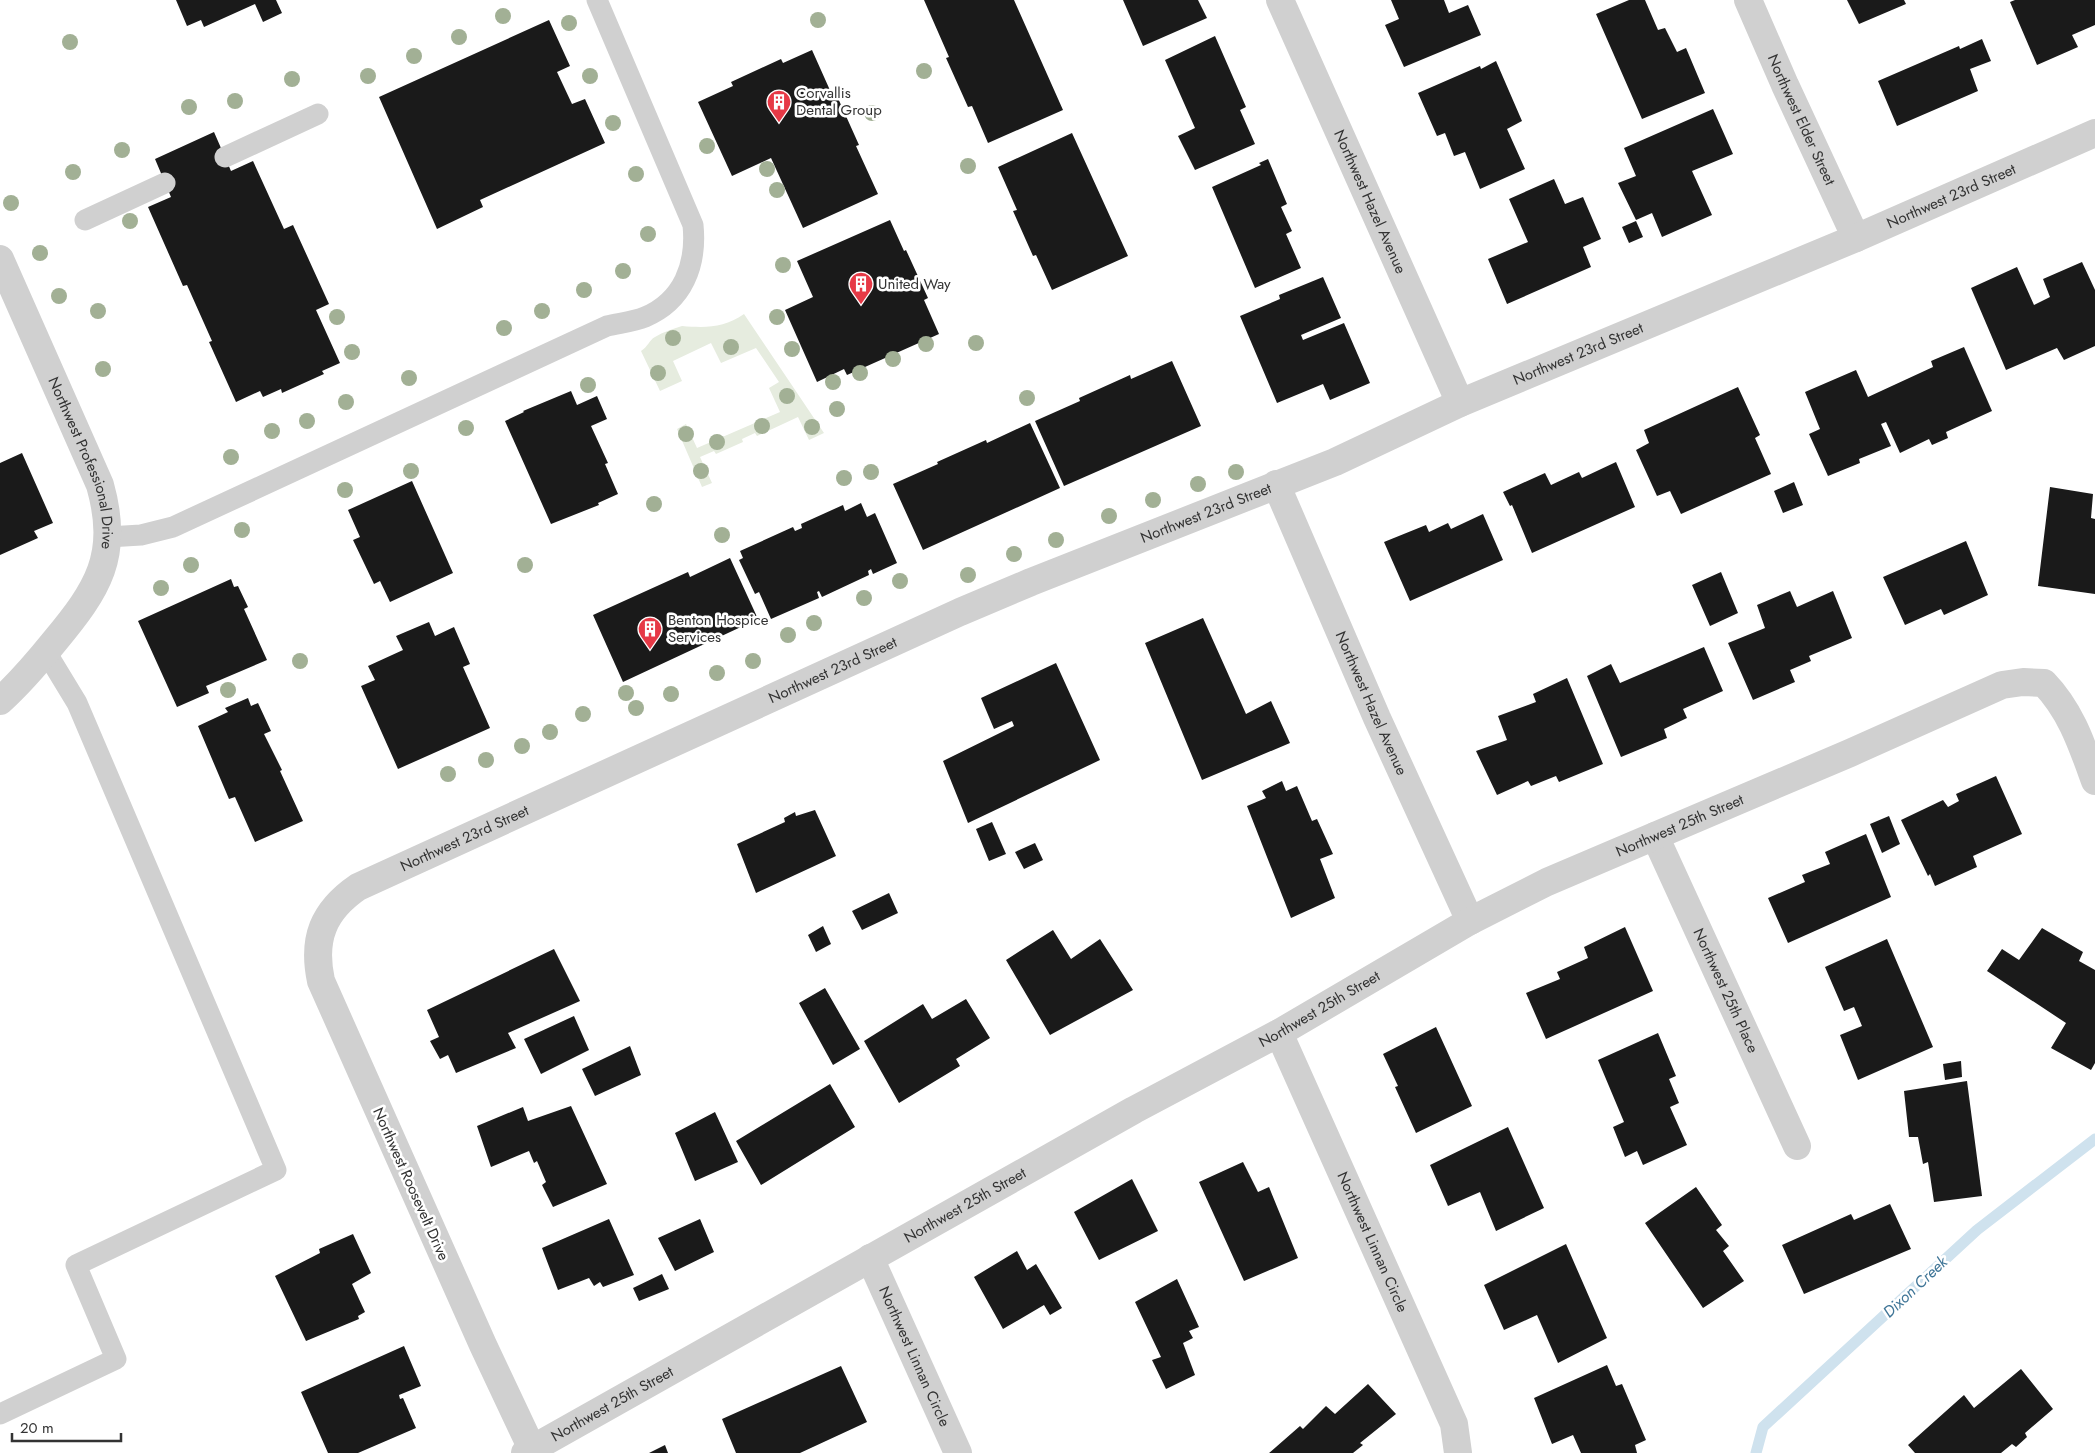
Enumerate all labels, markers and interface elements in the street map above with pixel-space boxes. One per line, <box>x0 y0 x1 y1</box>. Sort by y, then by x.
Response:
street label: Northwest Elder Street <box>1762 51 1841 189</box>
place label: Corvallis Dental Group <box>796 82 882 121</box>
building icon: Corvallis Dental Group <box>766 89 792 123</box>
street label: Northwest Hazel Avenue <box>1328 126 1412 277</box>
street label: Northwest 23rd Street <box>1883 158 2020 234</box>
building icon: United Way <box>848 271 874 305</box>
place label: United Way <box>878 273 951 295</box>
street label: Northwest 23rd Street <box>1510 317 1647 391</box>
street label: Northwest Professional Drive <box>43 373 118 551</box>
street label: Northwest 23rd Street <box>1137 477 1275 549</box>
place label: Benton Hospice Services <box>668 609 769 648</box>
building icon: Benton Hospice Services <box>637 616 663 650</box>
street label: Northwest Hazel Avenue <box>1330 628 1413 779</box>
street label: Northwest 23rd Street <box>765 631 901 709</box>
street label: Northwest 25th Street <box>1612 788 1747 863</box>
street label: Northwest 23rd Street <box>397 799 533 877</box>
street label: Northwest 25th Place <box>1688 925 1764 1057</box>
street label: Northwest 25th Street <box>1255 965 1385 1053</box>
street label: Northwest Roosevelt Drive <box>367 1104 455 1264</box>
street label: Northwest 25th Street <box>900 1162 1031 1248</box>
street label: Northwest Linnan Circle <box>1331 1168 1414 1316</box>
water label: Dixon Creek <box>1878 1250 1953 1323</box>
street label: Northwest Linnan Circle <box>873 1283 956 1430</box>
street label: Northwest 25th Street <box>547 1360 678 1447</box>
scale bar <box>12 1410 121 1442</box>
text: 20 m <box>20 1417 54 1439</box>

